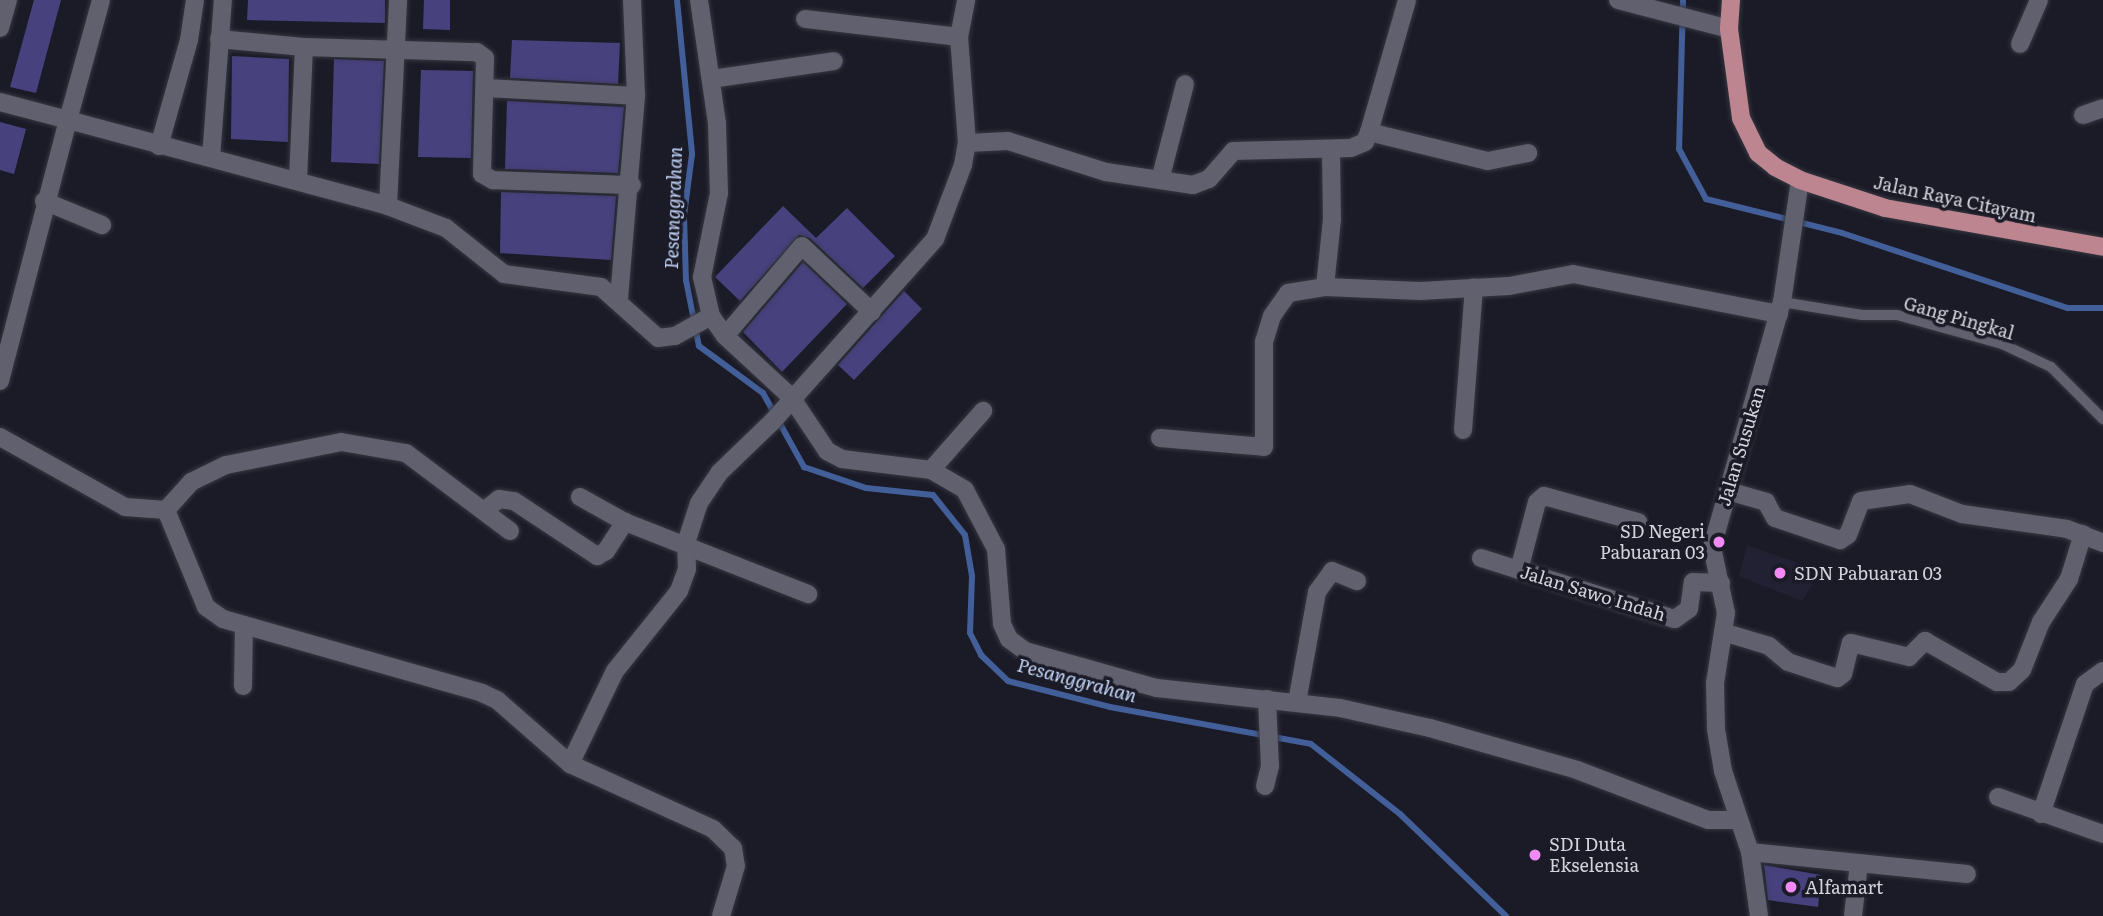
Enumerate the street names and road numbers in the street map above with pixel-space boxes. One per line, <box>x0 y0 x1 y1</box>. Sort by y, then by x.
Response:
street label: Jalan Raya Citayam <box>1872 171 2038 227</box>
street label: Gang Pingkal <box>1901 292 2017 344</box>
street label: Jalan Susukan <box>1713 384 1769 508</box>
street label: Jalan Sawo Indah <box>1518 561 1668 625</box>

